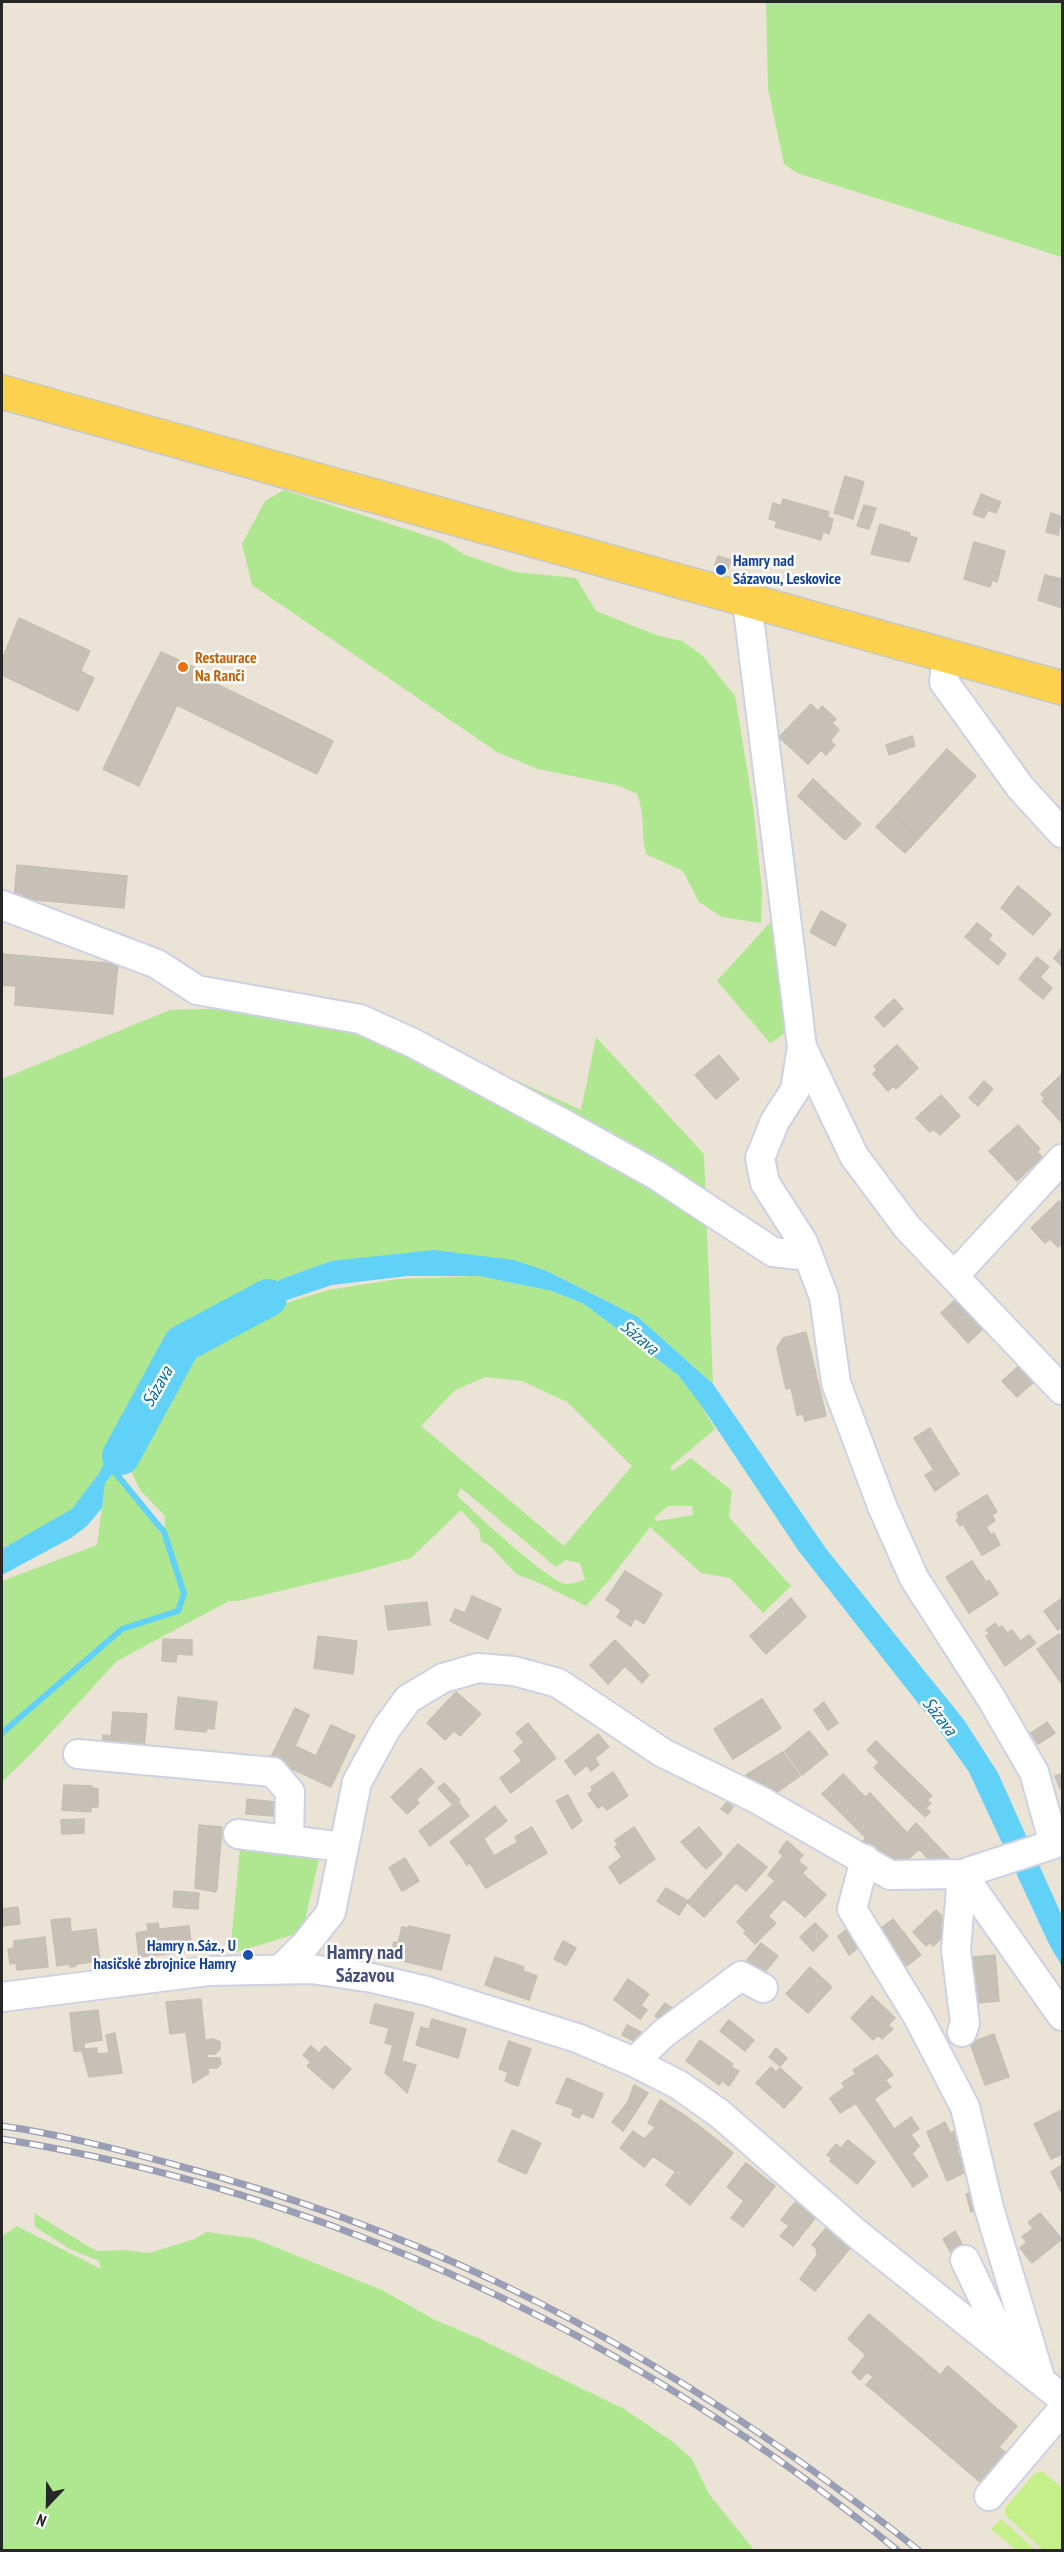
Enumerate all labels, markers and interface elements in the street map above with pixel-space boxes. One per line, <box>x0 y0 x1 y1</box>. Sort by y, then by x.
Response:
place label: Hamry nad Sázavou, Leskovice <box>733 551 841 589</box>
marker: Hamry nad Sázavou, Leskovice <box>714 563 728 577</box>
place label: Restaurace Na Ranči <box>195 648 257 686</box>
marker: Restaurace Na Ranči <box>176 660 190 674</box>
water label: Sázava <box>616 1316 662 1360</box>
water label: Sázava <box>138 1363 178 1411</box>
water label: Sázava <box>917 1694 961 1740</box>
place label: Hamry n.Sáz., U hasičské zbrojnice Hamry <box>94 1936 236 1974</box>
district label: Hamry nad Sázavou <box>327 1941 403 1988</box>
marker: Hamry n.Sáz., U hasičské zbrojnice Hamry <box>241 1948 255 1962</box>
north arrow <box>18 2474 78 2534</box>
text: N <box>34 2510 49 2532</box>

